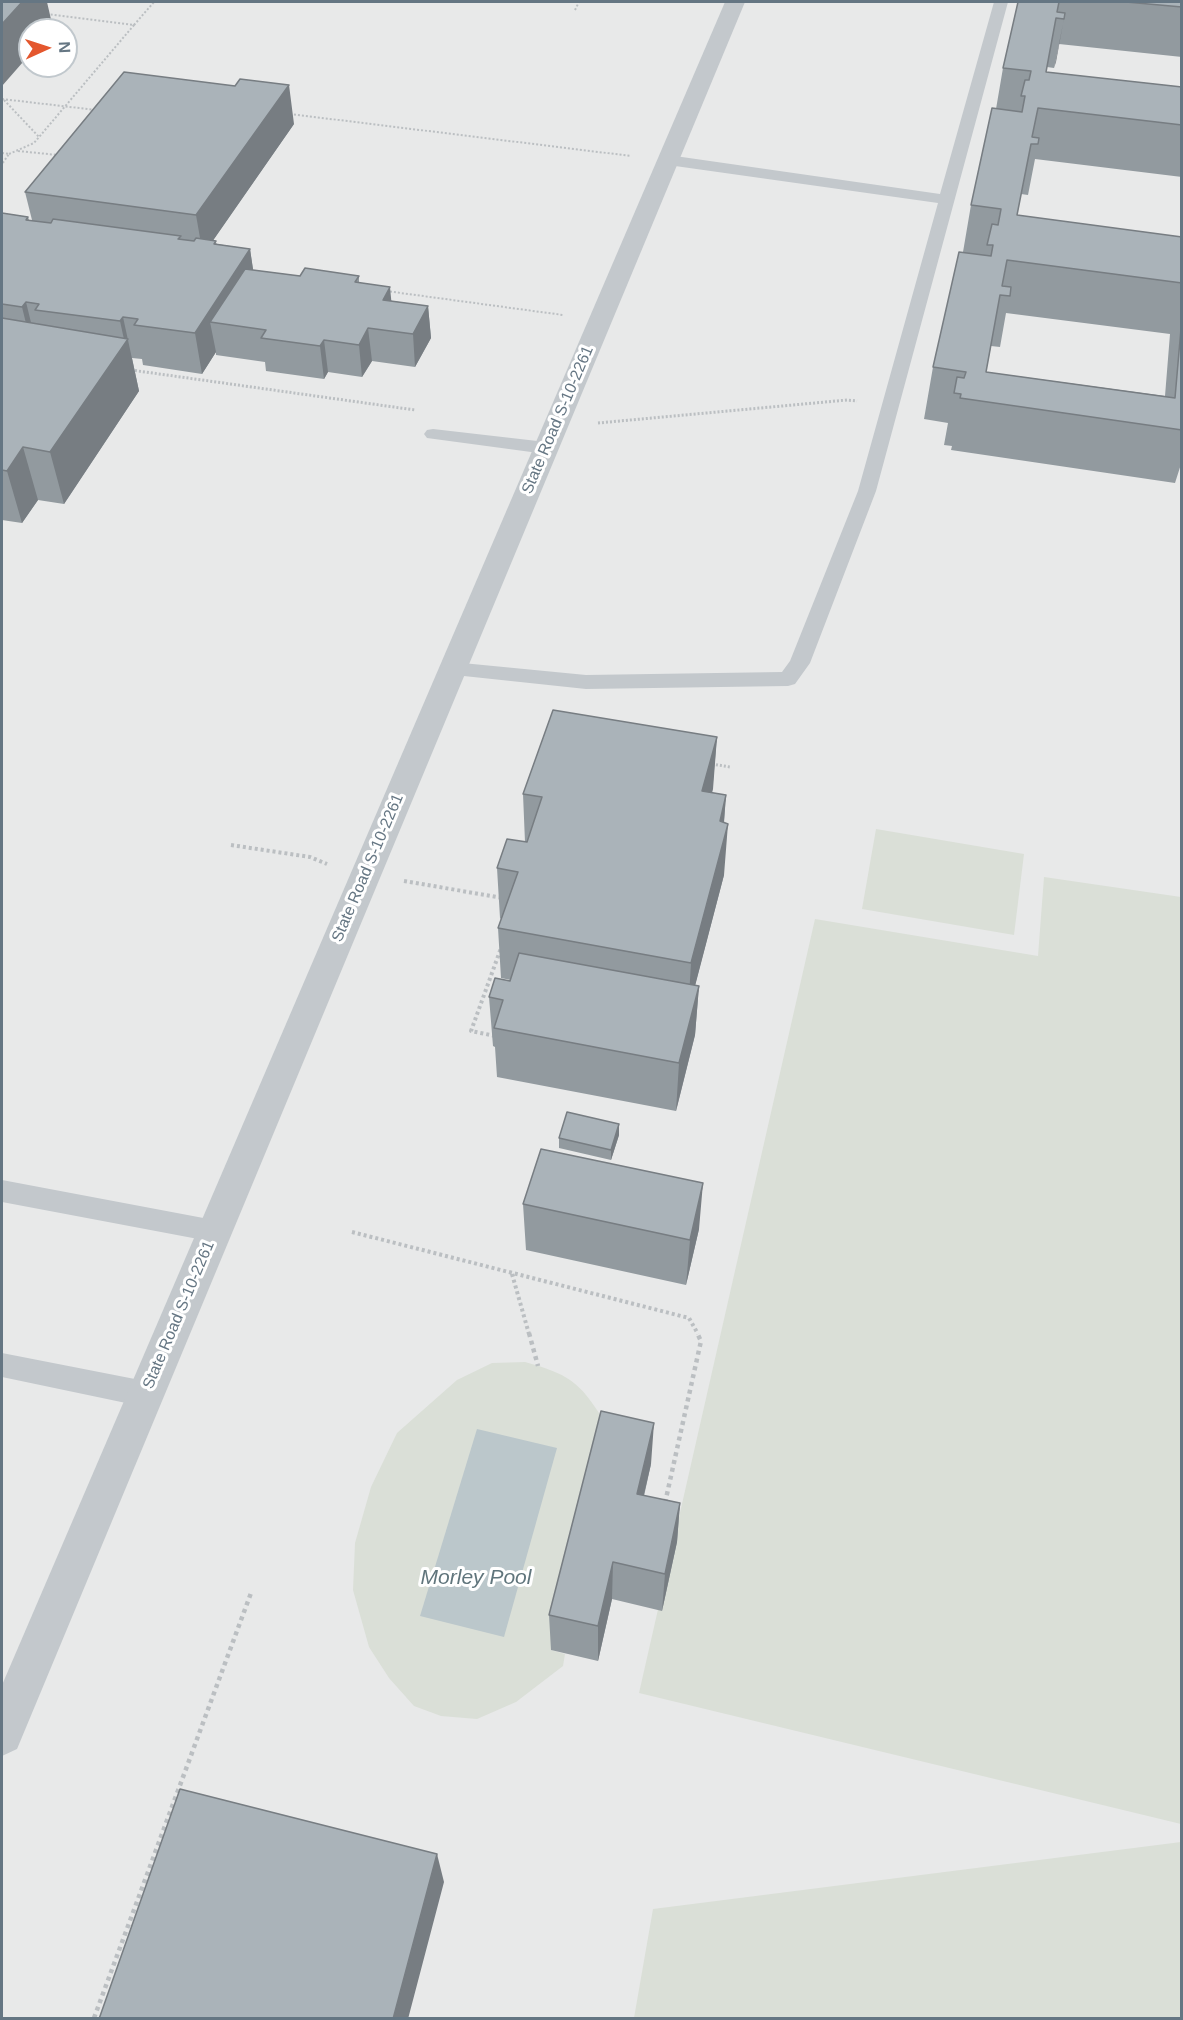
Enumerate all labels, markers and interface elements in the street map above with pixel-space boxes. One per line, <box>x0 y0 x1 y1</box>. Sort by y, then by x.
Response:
north arrow <box>18 18 78 78</box>
text: N <box>56 41 73 53</box>
street label: State Road S-10-2261 <box>518 343 598 497</box>
street label: State Road S-10-2261 <box>328 791 408 945</box>
street label: State Road S-10-2261 <box>139 1238 219 1392</box>
water label: Morley Pool <box>421 1565 531 1591</box>

